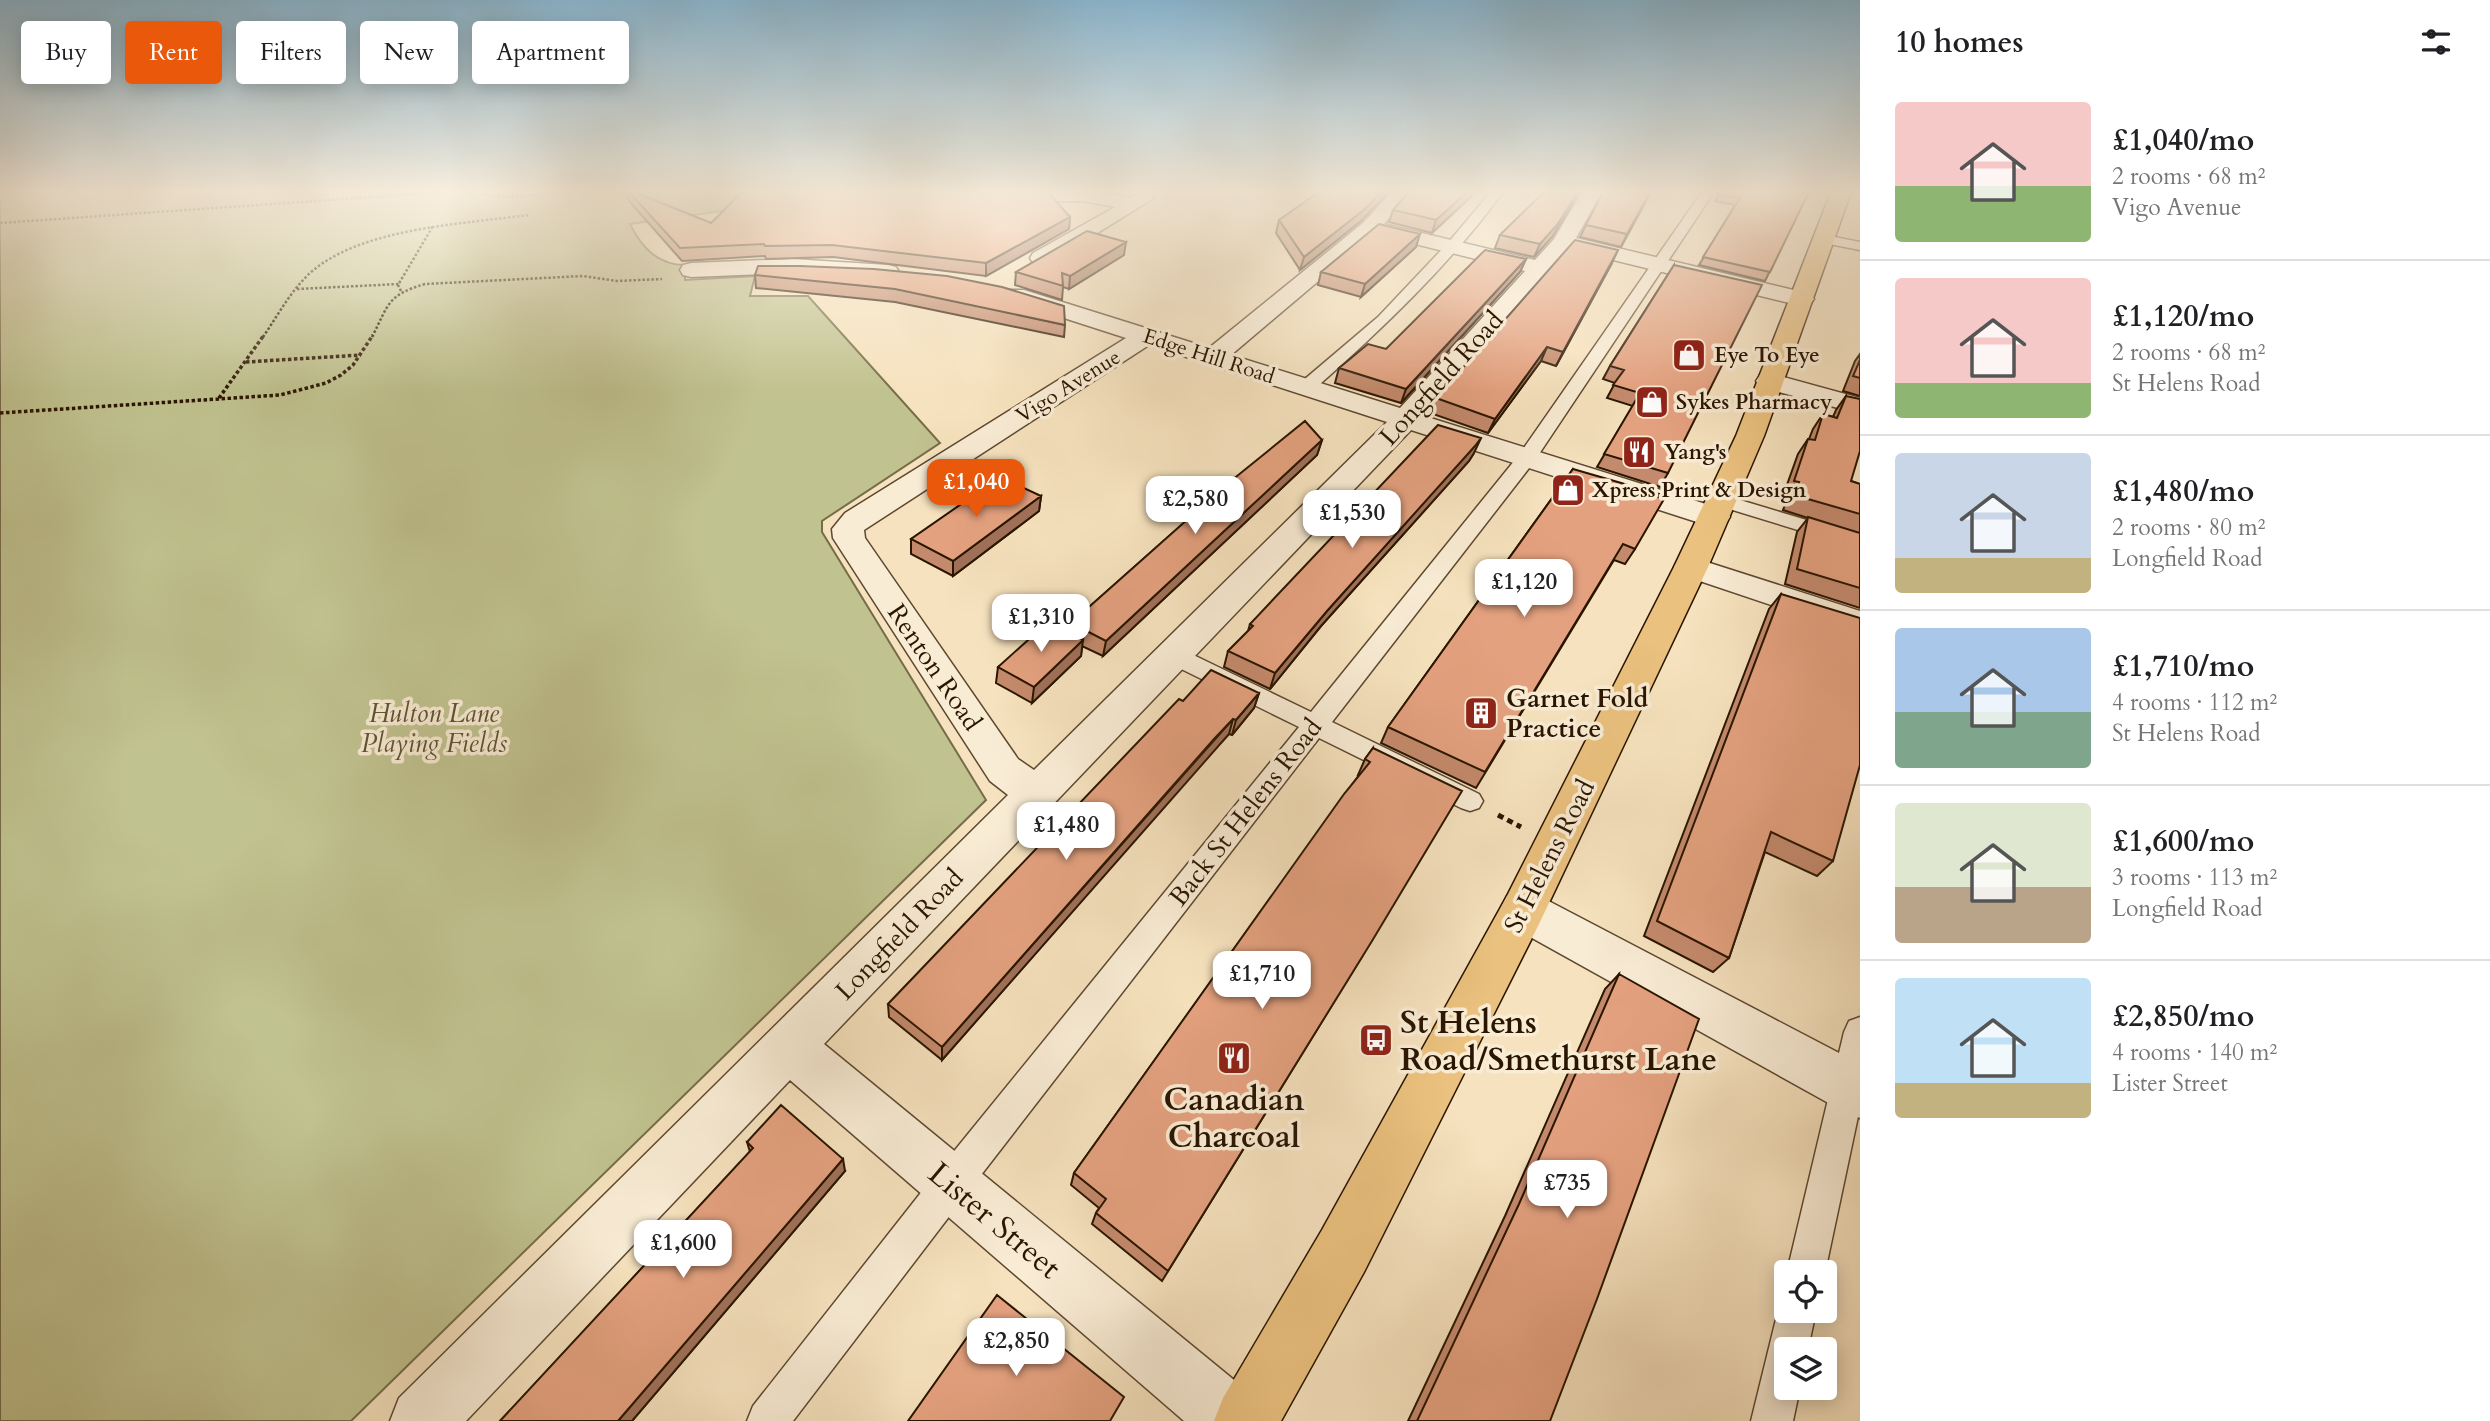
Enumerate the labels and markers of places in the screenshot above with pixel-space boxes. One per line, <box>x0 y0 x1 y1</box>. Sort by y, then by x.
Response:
shop icon: Eye To Eye <box>1670 336 1708 374</box>
place label: Eye To Eye <box>1714 341 1820 370</box>
shop icon: Sykes Pharmacy <box>1633 383 1671 421</box>
place label: Sykes Pharmacy <box>1676 388 1832 417</box>
restaurant icon: Yang's <box>1620 433 1658 471</box>
place label: Yang's <box>1664 438 1727 467</box>
pin: £1,040 <box>919 460 1033 519</box>
shop icon: Xpress Print & Design <box>1549 471 1587 509</box>
pin: £2,580 <box>1138 476 1252 536</box>
place label: Xpress Print & Design <box>1592 476 1807 505</box>
pin: £1,530 <box>1295 490 1409 550</box>
pin: £1,120 <box>1467 560 1581 619</box>
pin: £1,310 <box>984 594 1098 654</box>
place label: Garnet Fold Practice <box>1506 681 1649 746</box>
building icon: Garnet Fold Practice <box>1462 694 1500 732</box>
pin: £1,480 <box>1009 802 1123 862</box>
pin: £1,710 <box>1205 951 1319 1011</box>
place label: St Helens Road/Smethurst Lane <box>1400 1001 1717 1082</box>
bus stop icon: St Helens Road/Smethurst Lane <box>1357 1021 1395 1059</box>
restaurant icon: Canadian Charcoal <box>1215 1039 1253 1077</box>
place label: Canadian Charcoal <box>1163 1078 1305 1159</box>
pin: £735 <box>1526 1160 1608 1220</box>
pin: £1,600 <box>626 1220 740 1280</box>
pin: £2,850 <box>959 1318 1073 1378</box>

